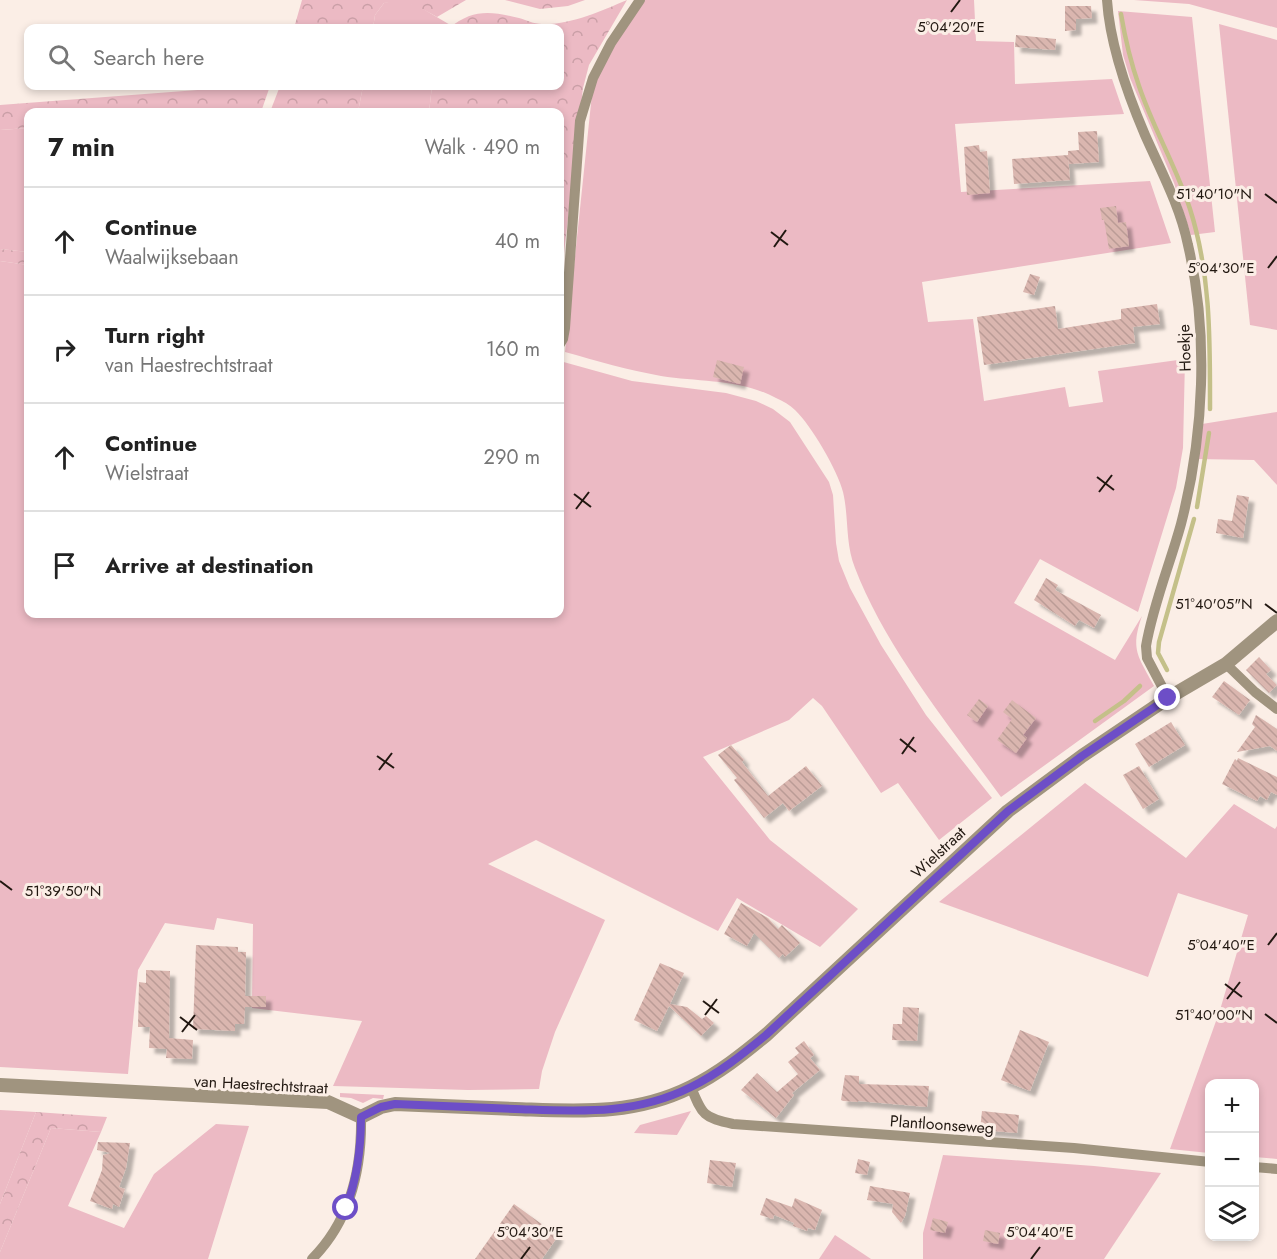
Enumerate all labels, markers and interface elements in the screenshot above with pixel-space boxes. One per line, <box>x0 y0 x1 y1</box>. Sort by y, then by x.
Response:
text: 5°04'20"E <box>917 16 985 38</box>
search box <box>24 24 564 90</box>
icon: search <box>45 41 78 74</box>
text: Search here <box>93 41 204 73</box>
text: 7 min <box>48 128 115 166</box>
text: Walk · 490 m <box>424 133 540 162</box>
text: 51°40'10"N <box>1176 183 1252 205</box>
text: Continue <box>105 211 197 243</box>
icon: ahead <box>48 225 81 258</box>
text: 40 m <box>495 227 540 256</box>
text: Waalwijksebaan <box>105 243 239 272</box>
text: 5°04'30"E <box>1187 257 1255 279</box>
text: Turn right <box>105 319 205 351</box>
street label: Hoekje <box>1172 324 1197 372</box>
icon: right <box>48 333 81 366</box>
text: 160 m <box>486 335 540 364</box>
text: van Haestrechtstraat <box>105 351 272 380</box>
text: Continue <box>105 427 197 459</box>
icon: ahead <box>48 441 81 474</box>
text: 290 m <box>484 443 540 472</box>
text: Wielstraat <box>105 459 189 488</box>
icon: arrive <box>48 549 81 582</box>
text: Arrive at destination <box>105 549 314 581</box>
text: 51°40'05"N <box>1175 593 1253 615</box>
route end <box>1154 684 1180 710</box>
street label: Wielstraat <box>906 821 971 884</box>
text: 51°39'50"N <box>25 880 101 902</box>
text: 5°04'40"E <box>1187 934 1255 956</box>
text: 51°40'00"N <box>1175 1004 1253 1026</box>
street label: van Haestrechtstraat <box>193 1070 329 1099</box>
map controls <box>1205 1079 1259 1241</box>
button: + <box>1205 1079 1259 1133</box>
street label: Plantloonseweg <box>889 1109 995 1140</box>
button: − <box>1205 1133 1259 1187</box>
button: layers <box>1205 1187 1259 1241</box>
route start <box>332 1194 358 1220</box>
text: 5°04'30"E <box>496 1221 564 1243</box>
text: 5°04'40"E <box>1006 1221 1074 1243</box>

